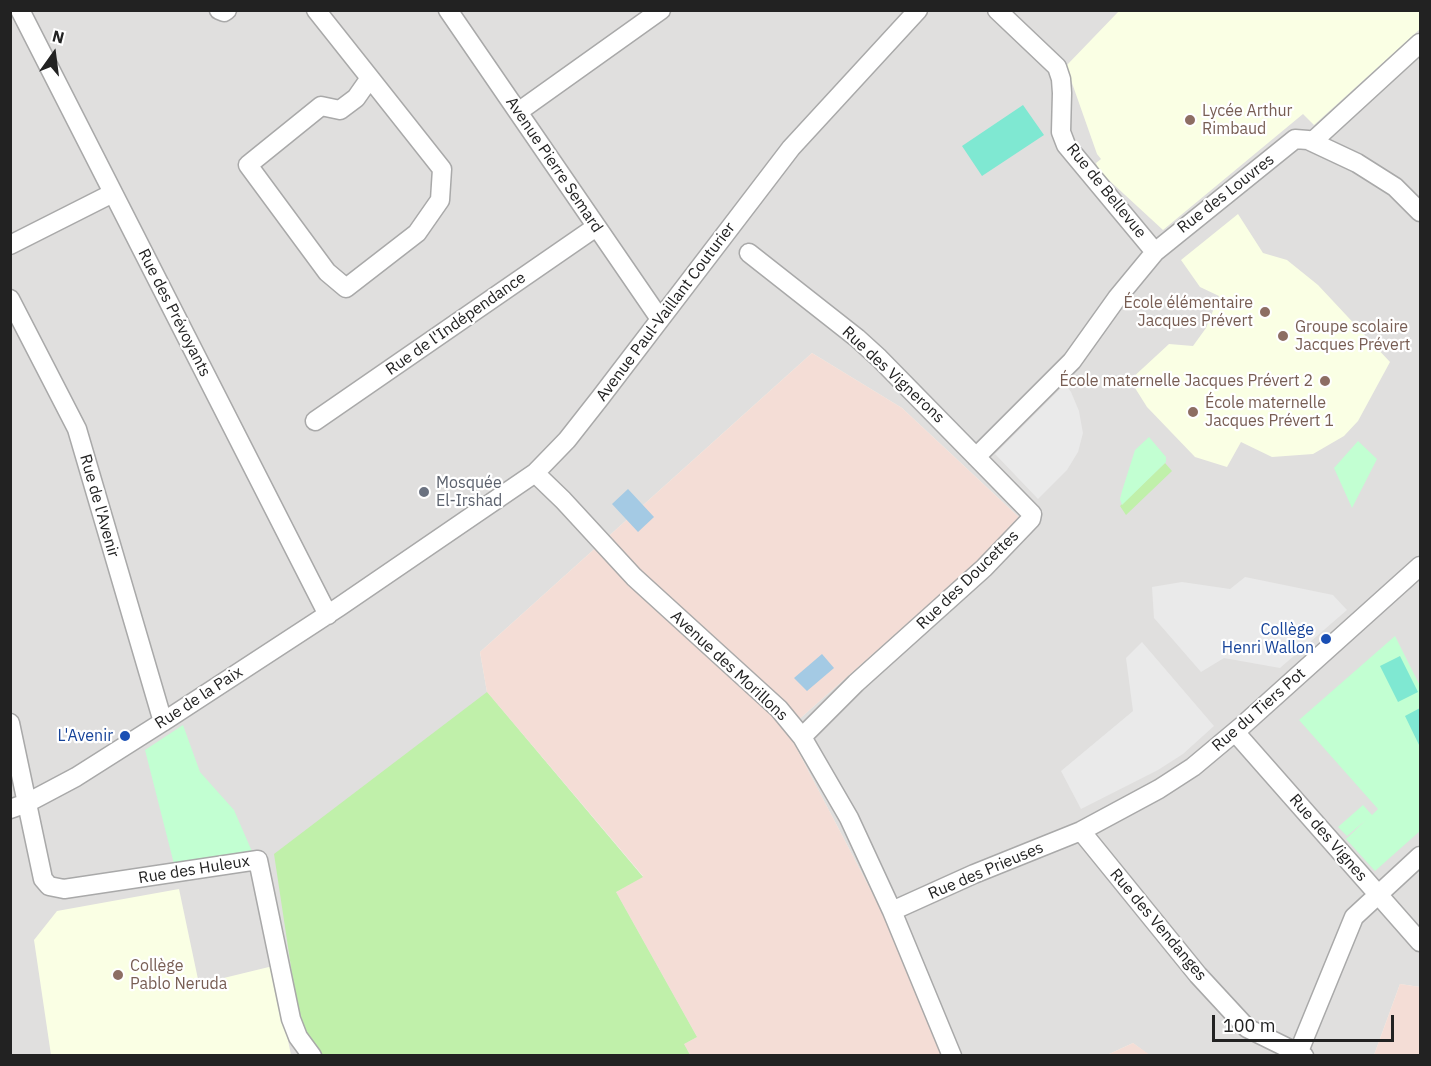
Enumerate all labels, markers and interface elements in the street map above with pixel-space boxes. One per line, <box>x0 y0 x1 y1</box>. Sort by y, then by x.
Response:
north arrow <box>24 24 84 84</box>
text: N <box>50 25 66 48</box>
street label: Avenue Pierre Semard <box>501 93 607 237</box>
place label: Lycée Arthur Rimbaud <box>1202 101 1292 139</box>
marker: Lycée Arthur Rimbaud <box>1183 113 1197 127</box>
street label: Rue de Bellevue <box>1062 140 1150 242</box>
street label: Rue des Louvres <box>1174 150 1278 238</box>
street label: Avenue Paul-Vaillant Couturier <box>592 219 740 405</box>
street label: Rue des Prévoyants <box>133 246 215 380</box>
street label: Rue de l'Indépendance <box>382 268 530 380</box>
place label: École élémentaire Jacques Prévert <box>1124 293 1253 331</box>
marker: École élémentaire Jacques Prévert <box>1258 305 1272 319</box>
place label: Groupe scolaire Jacques Prévert <box>1295 317 1410 355</box>
street label: Rue des Vignerons <box>838 323 948 427</box>
marker: Groupe scolaire Jacques Prévert <box>1276 329 1290 343</box>
place label: École maternelle Jacques Prévert 2 <box>1059 371 1313 391</box>
marker: École maternelle Jacques Prévert 2 <box>1318 374 1332 388</box>
place label: École maternelle Jacques Prévert 1 <box>1205 393 1334 431</box>
marker: École maternelle Jacques Prévert 1 <box>1186 405 1200 419</box>
street label: Rue de l'Avenir <box>75 452 123 560</box>
place label: Mosquée El-Irshad <box>436 473 502 511</box>
marker: Mosquée El-Irshad <box>417 485 431 499</box>
street label: Rue des Doucettes <box>913 526 1023 634</box>
street label: Avenue des Morillons <box>666 607 792 725</box>
place label: Collège Henri Wallon <box>1222 620 1314 658</box>
marker: Collège Henri Wallon <box>1319 632 1333 646</box>
street label: Rue de la Paix <box>152 663 246 733</box>
street label: Rue du Tiers Pot <box>1208 664 1310 756</box>
place label: L'Avenir <box>58 726 113 746</box>
marker: L'Avenir <box>118 729 132 743</box>
street label: Rue des Vignes <box>1285 790 1371 886</box>
street label: Rue des Prieuses <box>926 838 1046 904</box>
street label: Rue des Huleux <box>137 852 251 888</box>
street label: Rue des Vendanges <box>1105 865 1211 985</box>
place label: Collège Pablo Neruda <box>130 956 227 994</box>
marker: Collège Pablo Neruda <box>111 968 125 982</box>
scale bar <box>1215 1003 1396 1041</box>
text: 100 m <box>1223 1014 1275 1037</box>

